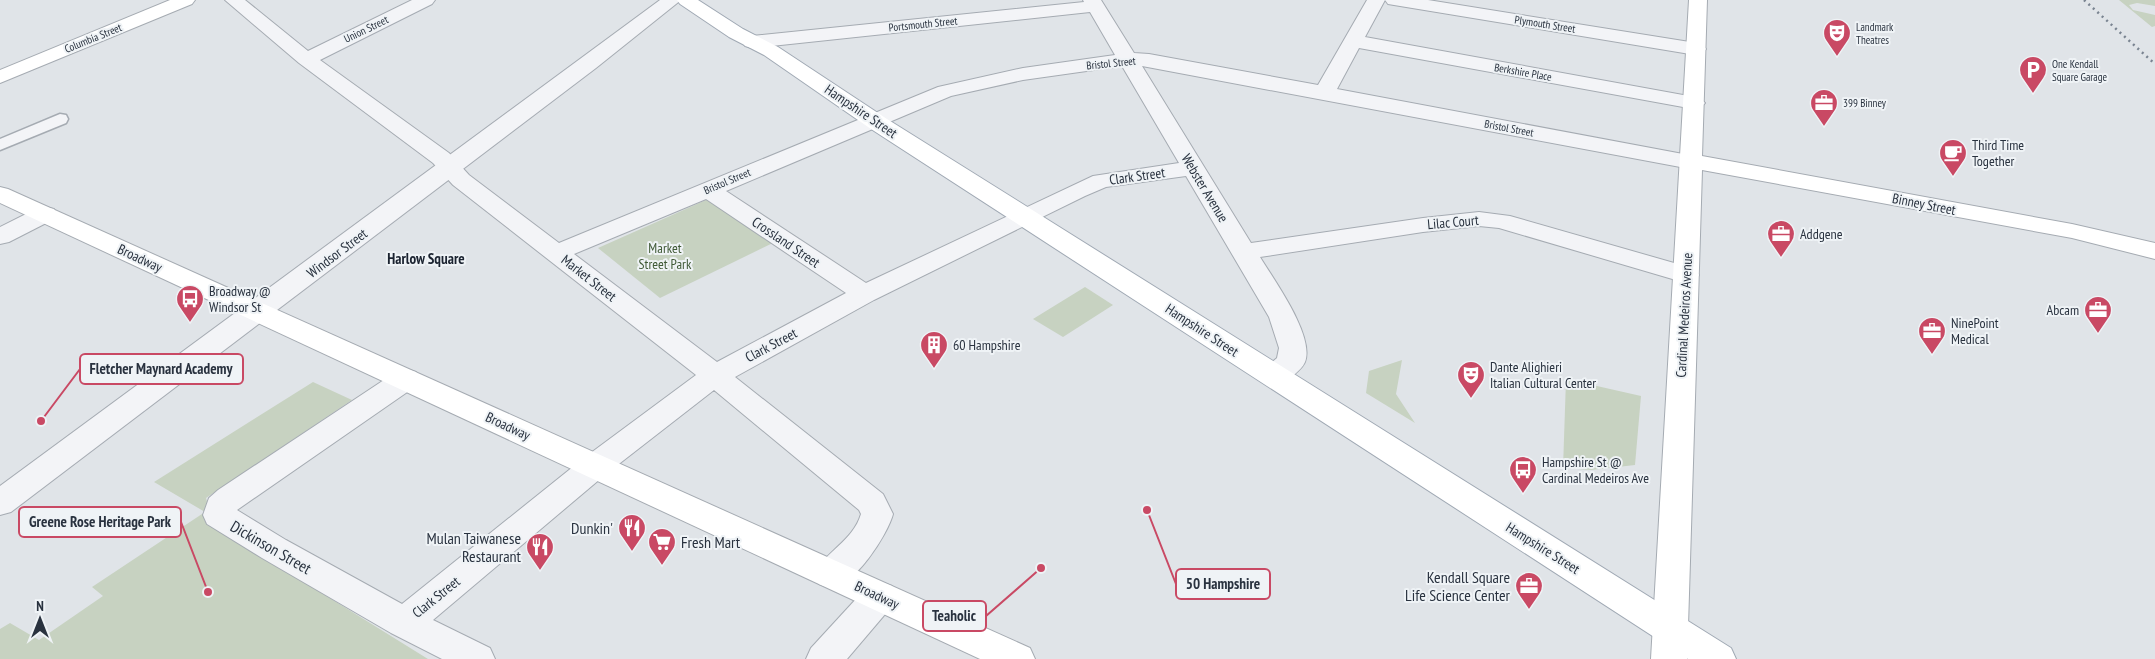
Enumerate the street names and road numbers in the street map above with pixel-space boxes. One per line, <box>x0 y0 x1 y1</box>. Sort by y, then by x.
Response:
street label: Union Street <box>342 12 390 46</box>
street label: Plymouth Street <box>1514 12 1576 36</box>
street label: Portsmouth Street <box>888 13 958 35</box>
street label: Columbia Street <box>62 20 124 56</box>
street label: Bristol Street <box>1086 53 1136 73</box>
street label: Berkshire Place <box>1493 60 1553 84</box>
street label: Hampshire Street <box>821 80 901 142</box>
street label: Bristol Street <box>1483 116 1535 140</box>
street label: Webster Avenue <box>1177 150 1233 226</box>
street label: Clark Street <box>1108 163 1166 189</box>
street label: Bristol Street <box>701 165 753 197</box>
street label: Binney Street <box>1891 189 1957 219</box>
street label: Lilac Court <box>1427 211 1480 233</box>
street label: Crossland Street <box>748 213 824 272</box>
street label: Windsor Street <box>303 224 371 282</box>
street label: Broadway <box>115 240 166 276</box>
street label: Market Street <box>558 251 620 305</box>
street label: Cardinal Medeiros Avenue <box>1672 252 1696 378</box>
street label: Hampshire Street <box>1162 300 1242 360</box>
street label: Clark Street <box>742 324 800 366</box>
street label: Broadway <box>483 408 534 444</box>
street label: Dickinson Street <box>227 516 316 578</box>
street label: Hampshire Street <box>1503 518 1583 578</box>
street label: Clark Street <box>409 572 464 622</box>
street label: Broadway <box>852 577 903 613</box>

